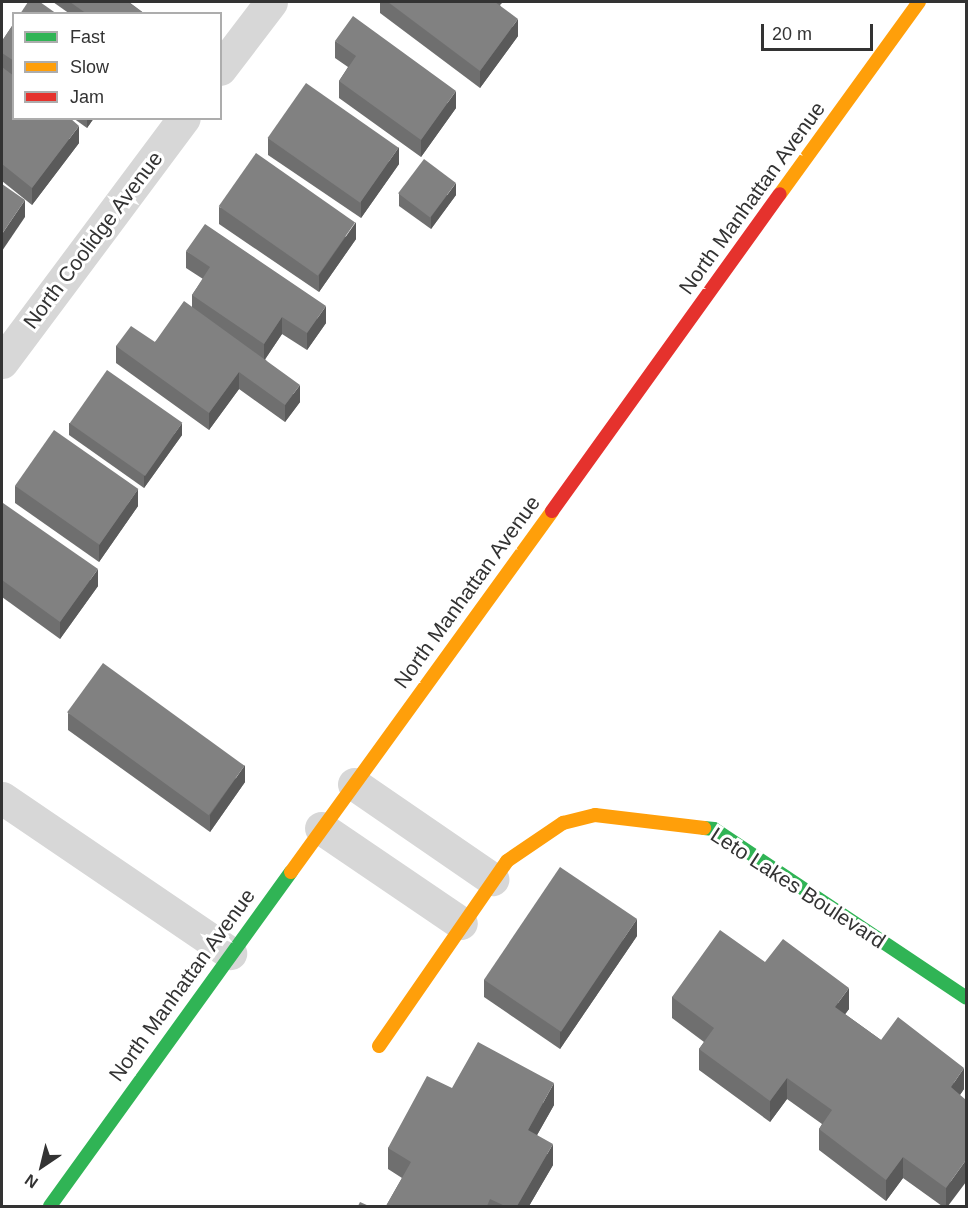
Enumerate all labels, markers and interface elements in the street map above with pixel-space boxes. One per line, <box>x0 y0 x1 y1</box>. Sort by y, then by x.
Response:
legend <box>12 12 222 120</box>
scale bar <box>764 12 876 50</box>
text: 20 m <box>772 24 812 44</box>
text: Fast <box>70 27 105 47</box>
text: Slow <box>70 57 109 77</box>
text: Jam <box>70 87 104 107</box>
street label: North Manhattan Avenue <box>673 96 831 300</box>
street label: North Coolidge Avenue <box>18 146 168 334</box>
street label: North Manhattan Avenue <box>388 490 546 694</box>
street label: Leto Lakes Boulevard <box>706 822 890 954</box>
street label: North Manhattan Avenue <box>103 883 261 1087</box>
north arrow <box>12 1136 72 1196</box>
text: N <box>22 1171 41 1191</box>

